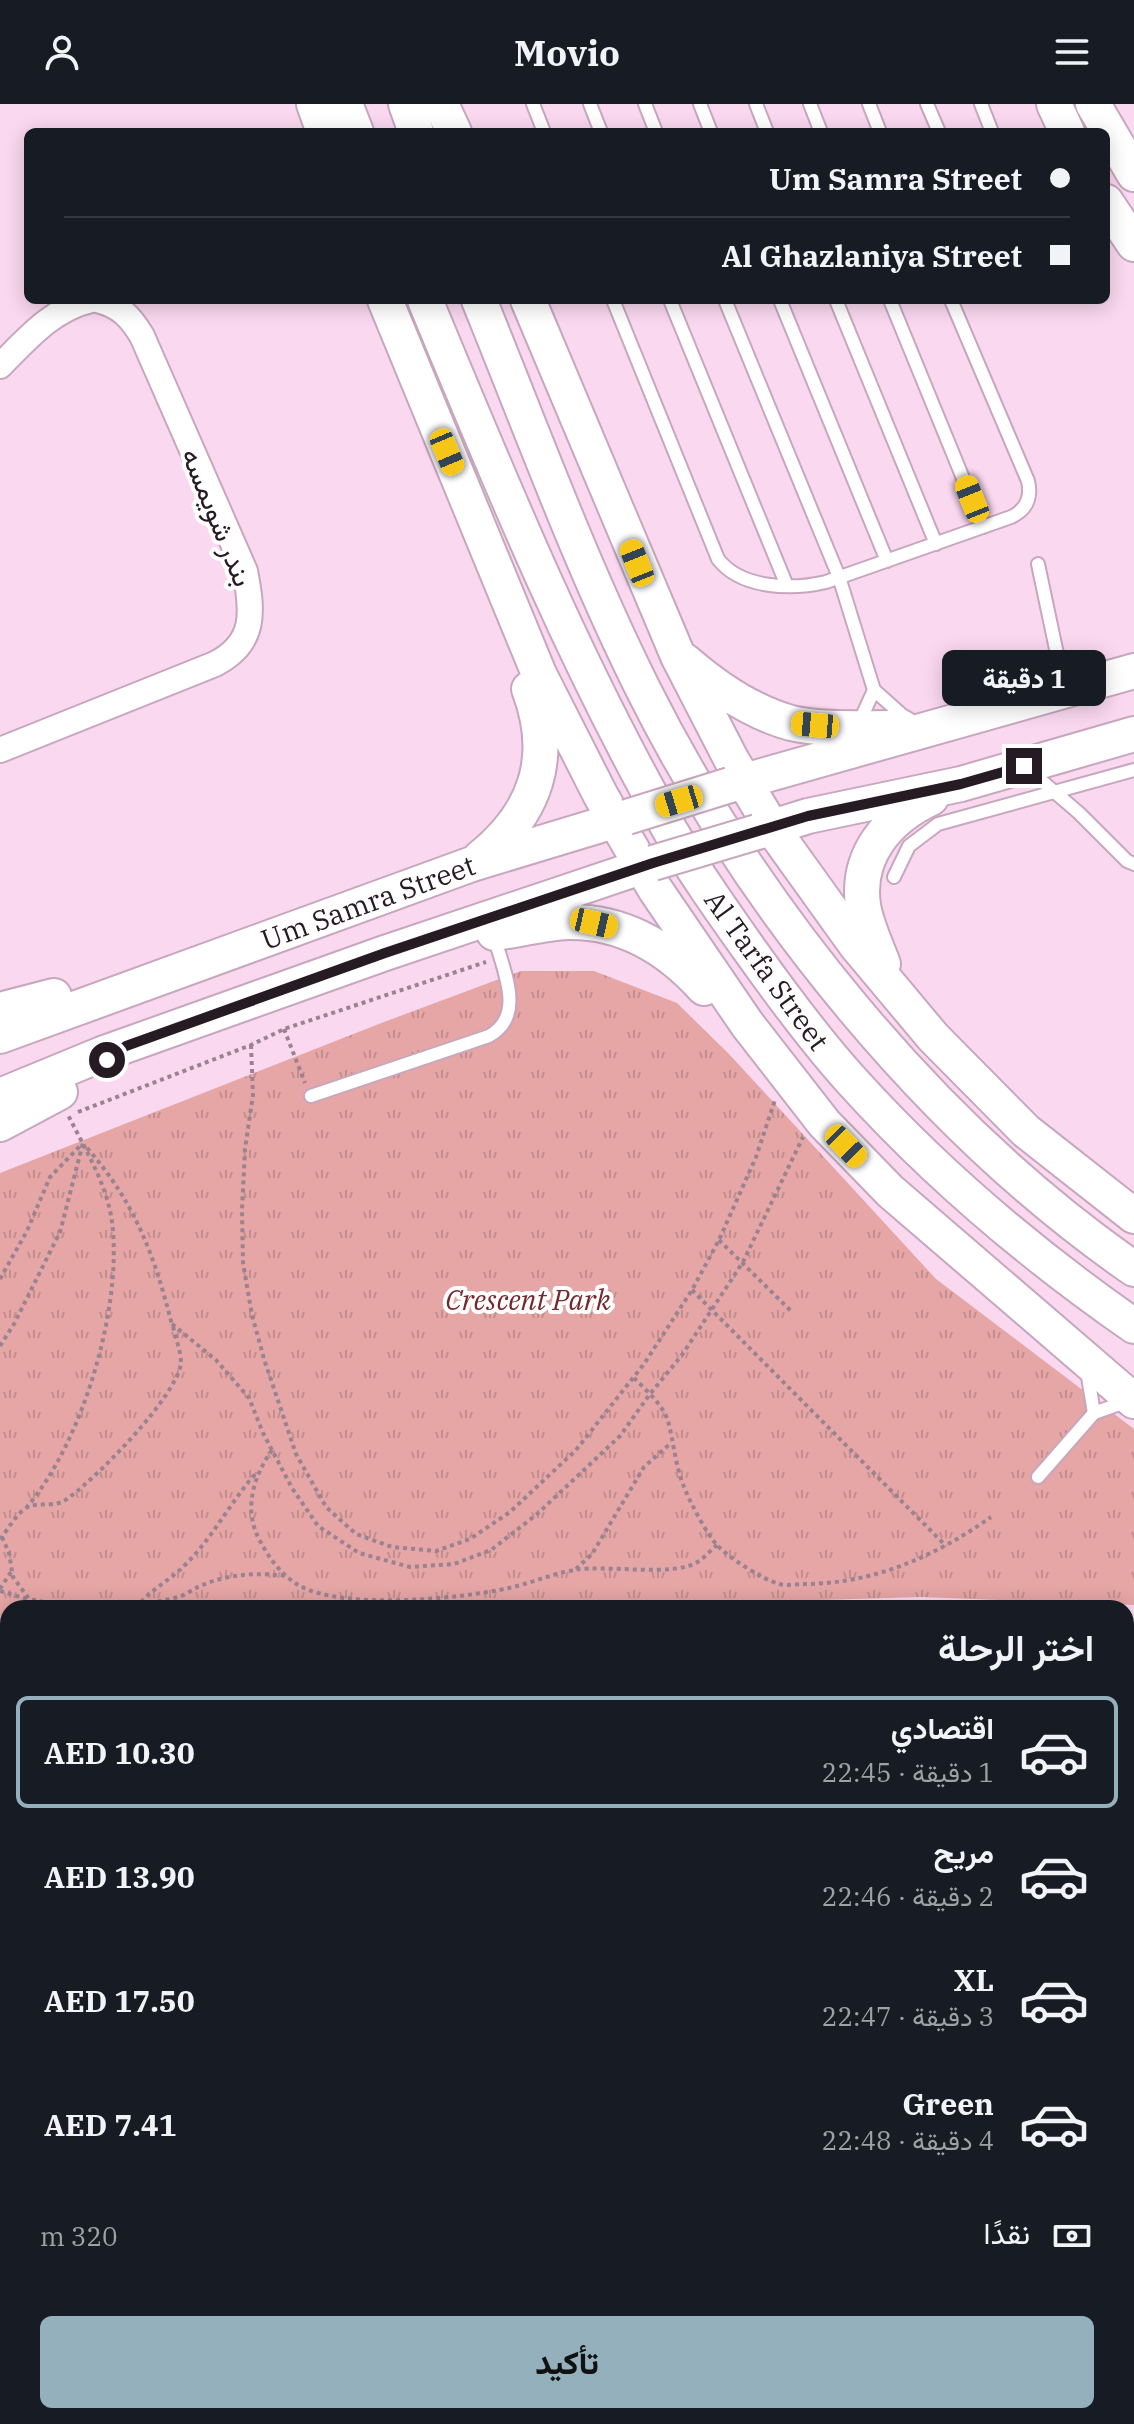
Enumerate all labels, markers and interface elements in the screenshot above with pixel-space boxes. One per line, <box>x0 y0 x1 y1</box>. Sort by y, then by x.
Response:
text: Movio <box>514 29 620 76</box>
icon: person <box>40 30 84 74</box>
icon: menu <box>1050 30 1094 74</box>
text: Um Samra Street <box>769 159 1022 198</box>
text: Al Ghazlaniya Street <box>721 236 1022 275</box>
car <box>427 425 467 479</box>
street label: بندر شويمسه <box>173 442 263 592</box>
car <box>952 472 992 526</box>
car <box>617 536 657 590</box>
callout: 1 دقيقة <box>942 650 1106 706</box>
text: 1 دقيقة <box>982 661 1066 695</box>
car <box>790 711 840 739</box>
route end <box>1006 748 1042 784</box>
car <box>653 783 705 819</box>
street label: Um Samra Street <box>256 846 480 958</box>
street label: Al Tarfa Street <box>696 883 838 1057</box>
car <box>568 906 620 940</box>
route start <box>89 1042 125 1078</box>
car <box>821 1120 871 1172</box>
park label: Crescent Park <box>445 1281 611 1318</box>
text: اختر الرحلة <box>938 1624 1094 1671</box>
text: اقتصادي <box>891 1708 994 1747</box>
icon: car <box>1018 1716 1090 1788</box>
text: AED 10.30 <box>44 1733 195 1772</box>
text: 1 دقيقة · 22:45 <box>822 1755 994 1789</box>
text: مريح <box>934 1832 994 1871</box>
icon: car <box>1018 1840 1090 1912</box>
text: AED 13.90 <box>44 1857 195 1896</box>
text: 2 دقيقة · 22:46 <box>822 1879 994 1913</box>
text: XL <box>954 1960 994 1999</box>
icon: car <box>1018 1964 1090 2036</box>
text: AED 17.50 <box>44 1981 195 2020</box>
text: 3 دقيقة · 22:47 <box>822 1999 994 2033</box>
text: Green <box>902 2084 994 2123</box>
icon: car <box>1018 2088 1090 2160</box>
text: AED 7.41 <box>44 2105 177 2144</box>
text: 4 دقيقة · 22:48 <box>822 2123 994 2157</box>
text: نقدًا <box>984 2213 1030 2252</box>
icon: cash <box>1050 2214 1094 2258</box>
text: 320 m <box>40 2219 118 2253</box>
button: تأكيد <box>40 2316 1094 2408</box>

